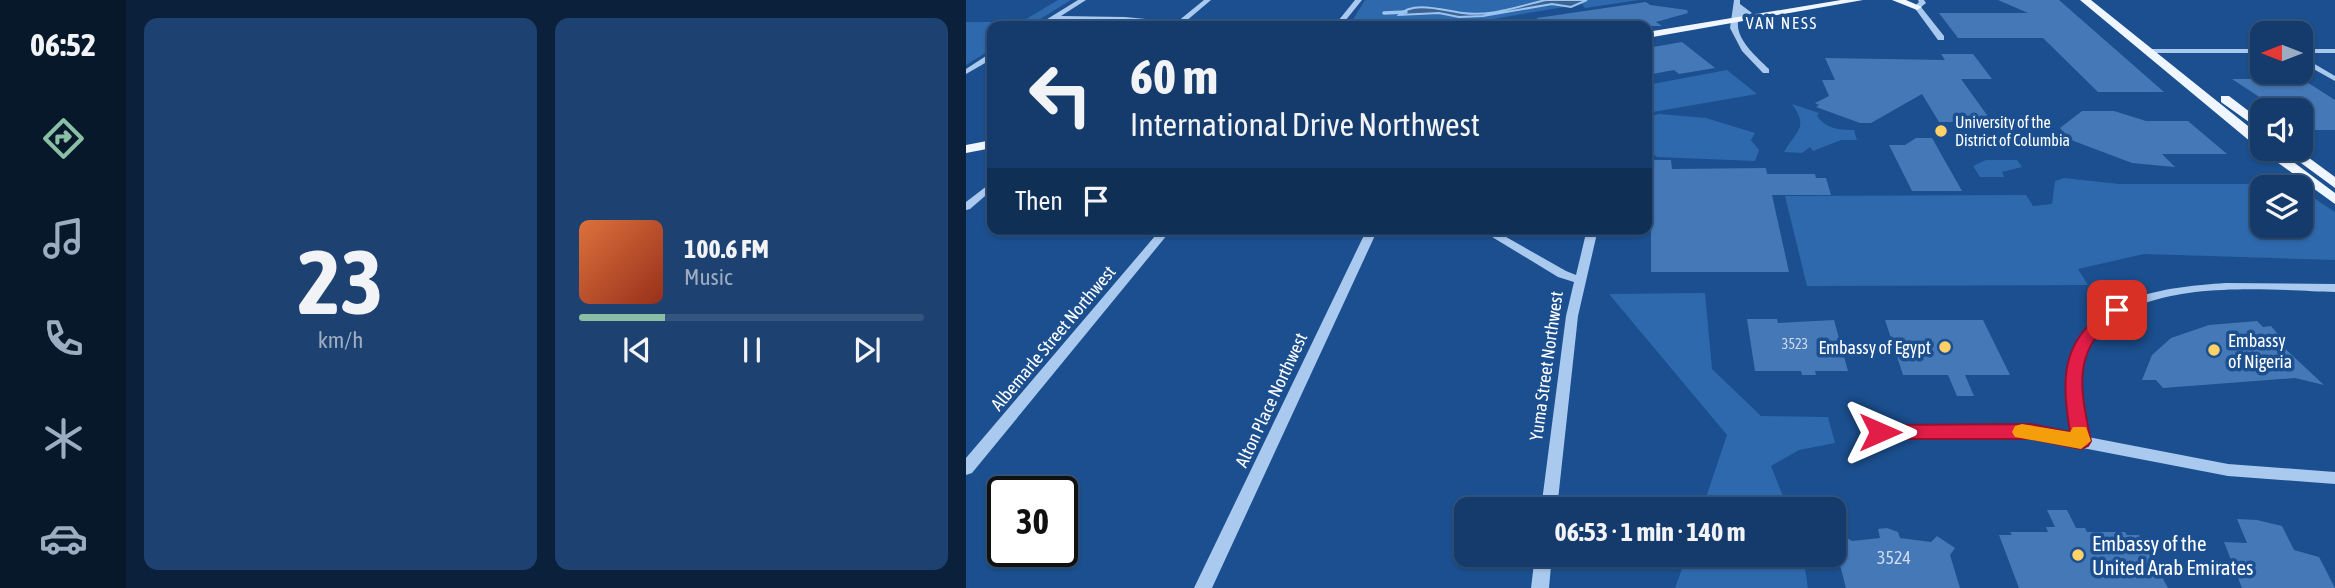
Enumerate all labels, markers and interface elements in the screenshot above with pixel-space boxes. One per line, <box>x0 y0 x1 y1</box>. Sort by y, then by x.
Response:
district label: VAN NESS <box>1746 14 1818 32</box>
north arrow <box>2250 21 2314 84</box>
map controls <box>2250 21 2313 238</box>
text: 06:52 <box>30 26 96 63</box>
text: 60 m <box>1130 48 1218 104</box>
icon: left <box>1015 49 1106 140</box>
button: sound <box>2250 98 2313 161</box>
text: International Drive Northwest <box>1130 106 1480 143</box>
place label: University of the District of Columbia <box>1955 113 2070 149</box>
icon: directions <box>39 114 88 163</box>
marker: University of the District of Columbia <box>1933 123 1949 139</box>
button: layers <box>2250 175 2313 238</box>
icon: arrive <box>1077 182 1115 220</box>
text: Then <box>1015 186 1063 216</box>
icon: music <box>39 214 88 263</box>
text: 23 <box>298 229 383 333</box>
text: 100.6 FM <box>684 234 769 264</box>
street label: Albemarle Street Northwest <box>986 261 1120 415</box>
text: Music <box>684 264 732 290</box>
pin <box>2087 280 2147 340</box>
street label: Yuma Street Northwest <box>1525 290 1567 442</box>
icon: arrive <box>2098 291 2136 329</box>
icon: phone <box>39 314 88 363</box>
text: km/h <box>318 327 363 353</box>
street label: Alton Place Northwest <box>1231 329 1311 471</box>
place label: Embassy of Nigeria <box>2228 330 2292 372</box>
icon: previous <box>618 331 656 369</box>
icon: pause <box>733 331 771 369</box>
icon: next <box>848 331 886 369</box>
house number: 3523 <box>1782 336 1808 352</box>
place label: Embassy of Egypt <box>1818 337 1931 358</box>
marker: Embassy of Egypt <box>1937 339 1953 355</box>
marker: Embassy of Nigeria <box>2206 342 2222 358</box>
position arrow <box>1843 395 1917 469</box>
icon: climate <box>39 414 88 463</box>
speed limit sign: 30 <box>987 476 1078 567</box>
icon: car <box>39 514 88 563</box>
text: 06:53 · 1 min · 140 m <box>1555 517 1745 547</box>
place label: Embassy of the United Arab Emirates <box>2092 531 2253 579</box>
house number: 3524 <box>1877 547 1911 568</box>
marker: Embassy of the United Arab Emirates <box>2070 547 2086 563</box>

